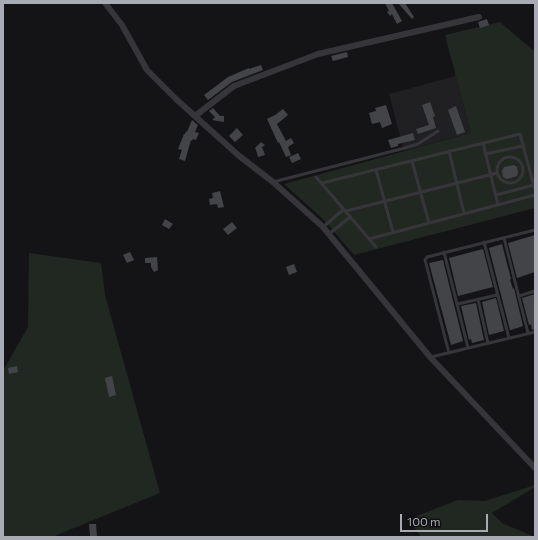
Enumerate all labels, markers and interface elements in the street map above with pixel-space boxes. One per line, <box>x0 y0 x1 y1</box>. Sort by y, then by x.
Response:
scale bar <box>402 506 490 532</box>
text: 100 m <box>407 514 441 528</box>

